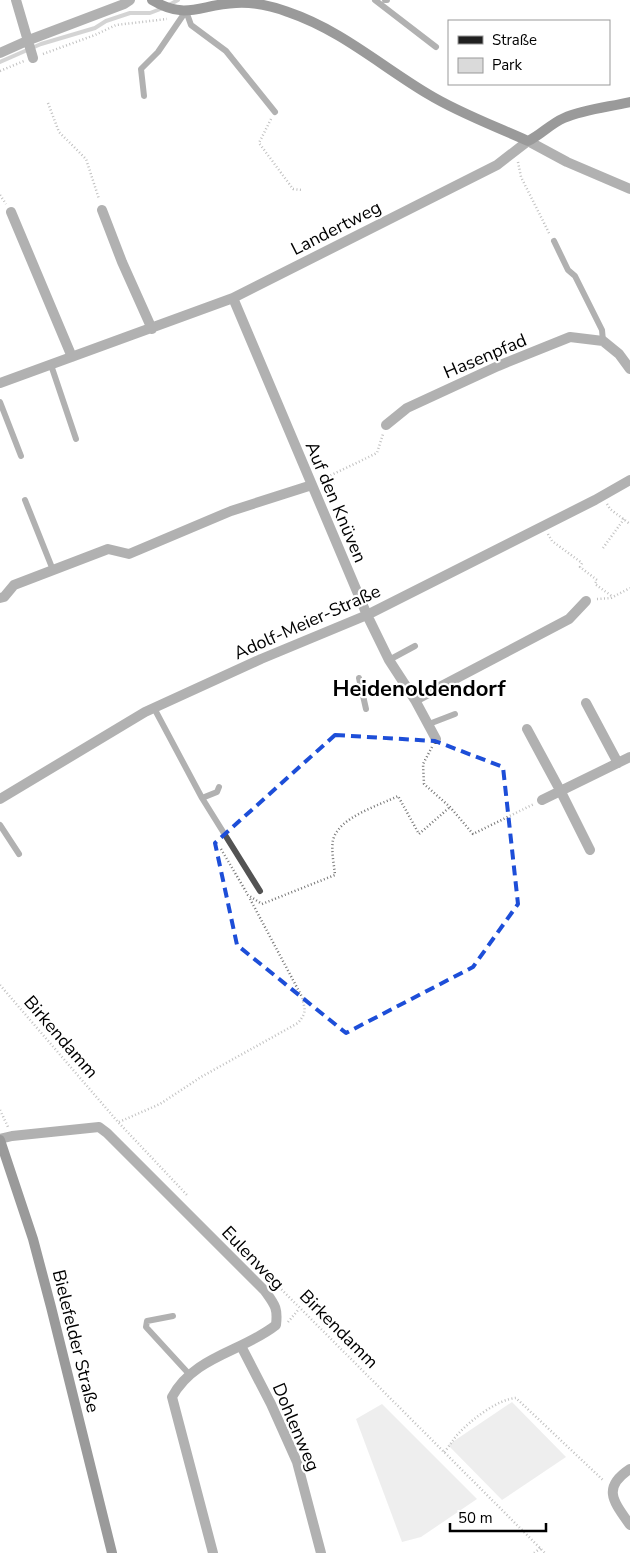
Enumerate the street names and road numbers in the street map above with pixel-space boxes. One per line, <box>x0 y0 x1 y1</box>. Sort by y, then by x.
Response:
street label: Landertweg <box>287 195 385 261</box>
street label: Hasenpfad <box>440 328 530 384</box>
street label: Auf den Knüven <box>300 438 372 566</box>
street label: Adolf-Meier-Straße <box>230 579 384 665</box>
street label: Birkendamm <box>18 991 104 1083</box>
street label: Eulenweg <box>216 1221 290 1295</box>
street label: Bielefelder Straße <box>47 1267 105 1415</box>
street label: Birkendamm <box>294 1284 384 1374</box>
street label: Dohlenweg <box>267 1379 325 1475</box>

